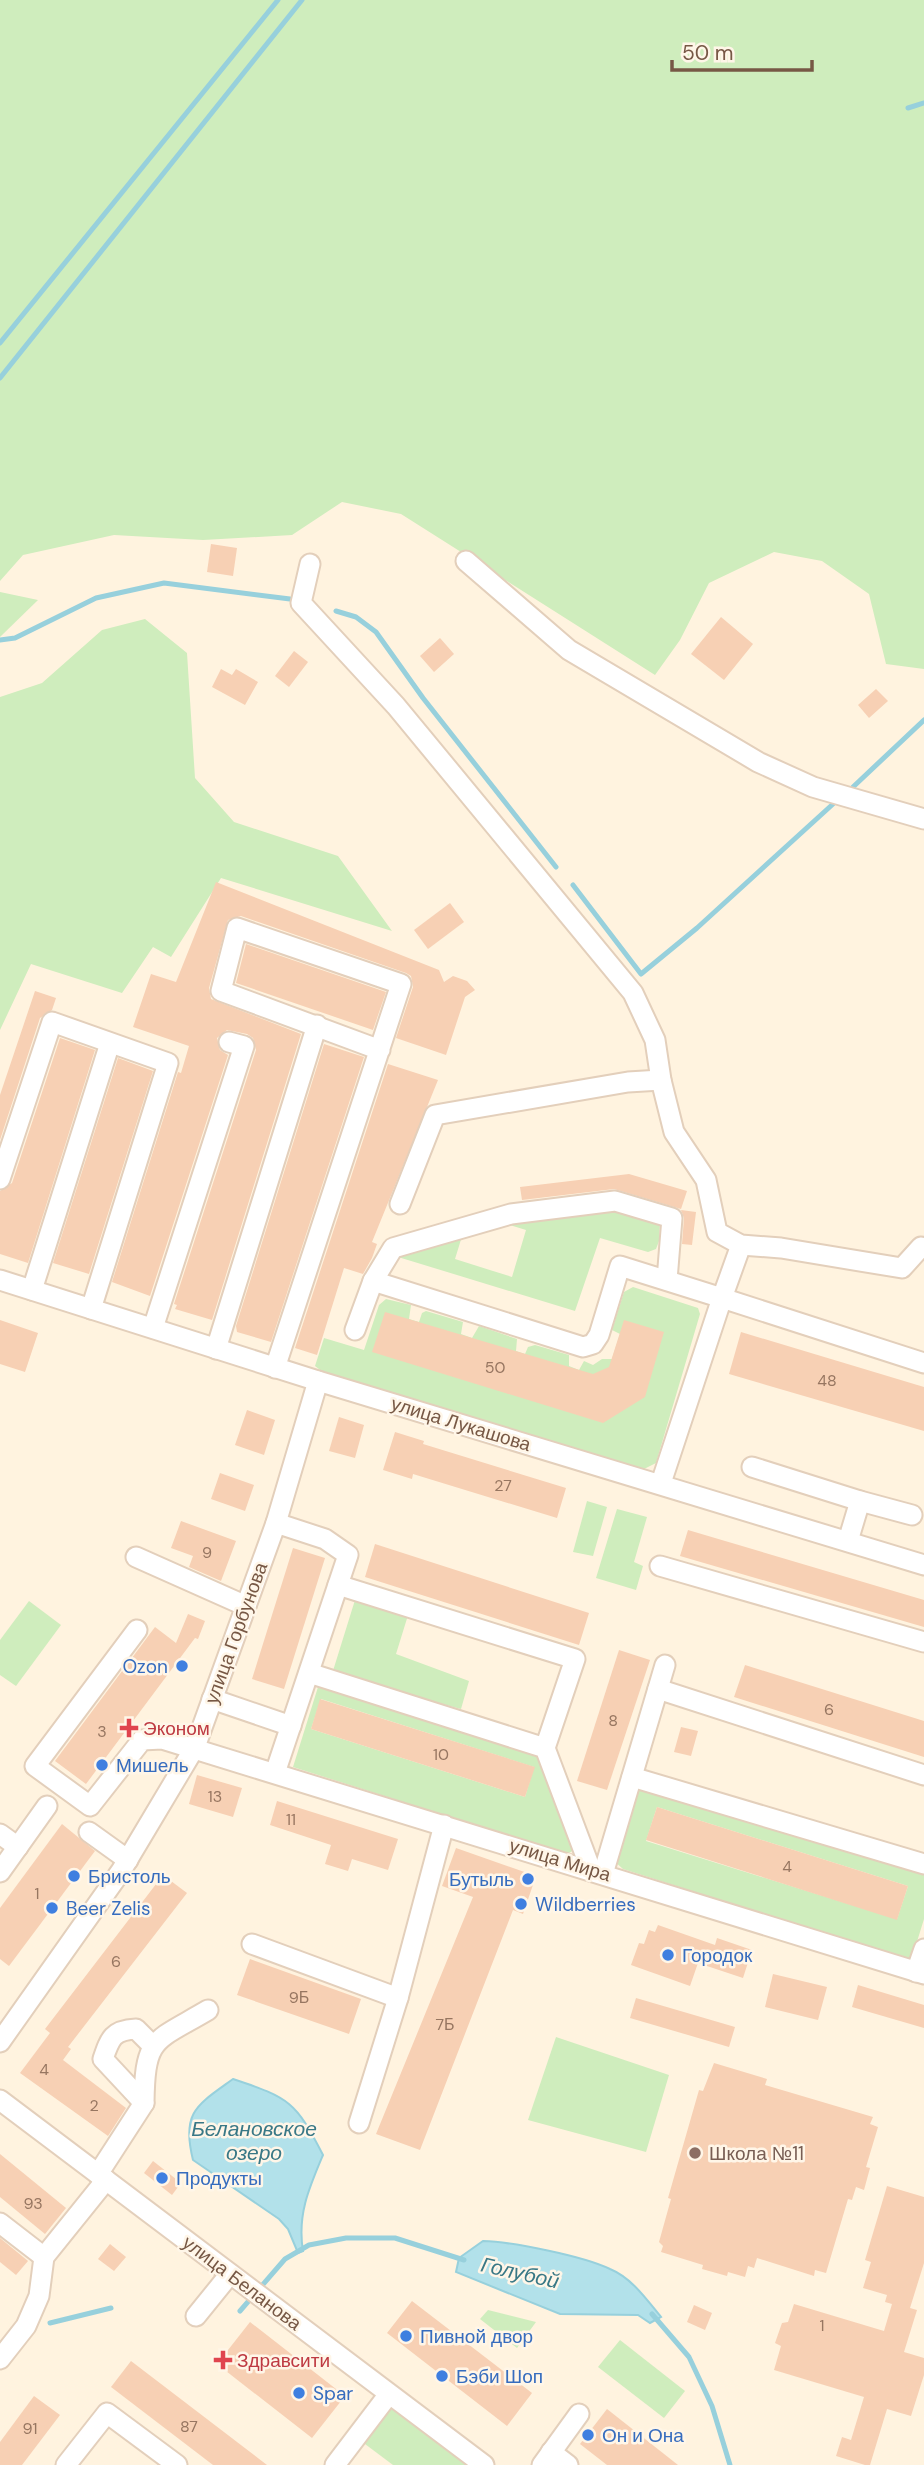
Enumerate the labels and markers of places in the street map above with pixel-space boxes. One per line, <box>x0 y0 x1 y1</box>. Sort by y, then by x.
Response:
place label: Ozon <box>122 1654 168 1679</box>
marker: Ozon <box>174 1658 190 1674</box>
place label: Эконом <box>143 1716 210 1741</box>
marker: Эконом <box>121 1720 137 1736</box>
place label: Мишель <box>116 1753 189 1778</box>
marker: Мишель <box>94 1757 110 1773</box>
place label: Бристоль <box>88 1864 171 1889</box>
place label: Бутыль <box>449 1867 514 1892</box>
marker: Бристоль <box>66 1868 82 1884</box>
marker: Бутыль <box>520 1871 536 1887</box>
place label: Wildberries <box>535 1892 636 1917</box>
place label: Beer Zelis <box>66 1896 151 1921</box>
marker: Wildberries <box>513 1896 529 1912</box>
marker: Beer Zelis <box>44 1900 60 1916</box>
place label: Городок <box>682 1943 753 1968</box>
marker: Городок <box>660 1947 676 1963</box>
place label: Школа №11 <box>709 2141 804 2166</box>
marker: Школа №11 <box>687 2145 703 2161</box>
place label: Продукты <box>176 2166 262 2191</box>
marker: Продукты <box>154 2170 170 2186</box>
place label: Пивной двор <box>420 2324 533 2349</box>
marker: Пивной двор <box>398 2328 414 2344</box>
place label: Здравсити <box>237 2348 330 2373</box>
marker: Здравсити <box>215 2352 231 2368</box>
place label: Бэби Шоп <box>456 2364 543 2389</box>
marker: Бэби Шоп <box>434 2368 450 2384</box>
place label: Spar <box>313 2381 353 2406</box>
marker: Spar <box>291 2385 307 2401</box>
place label: Он и Она <box>602 2423 684 2448</box>
marker: Он и Она <box>580 2427 596 2443</box>

